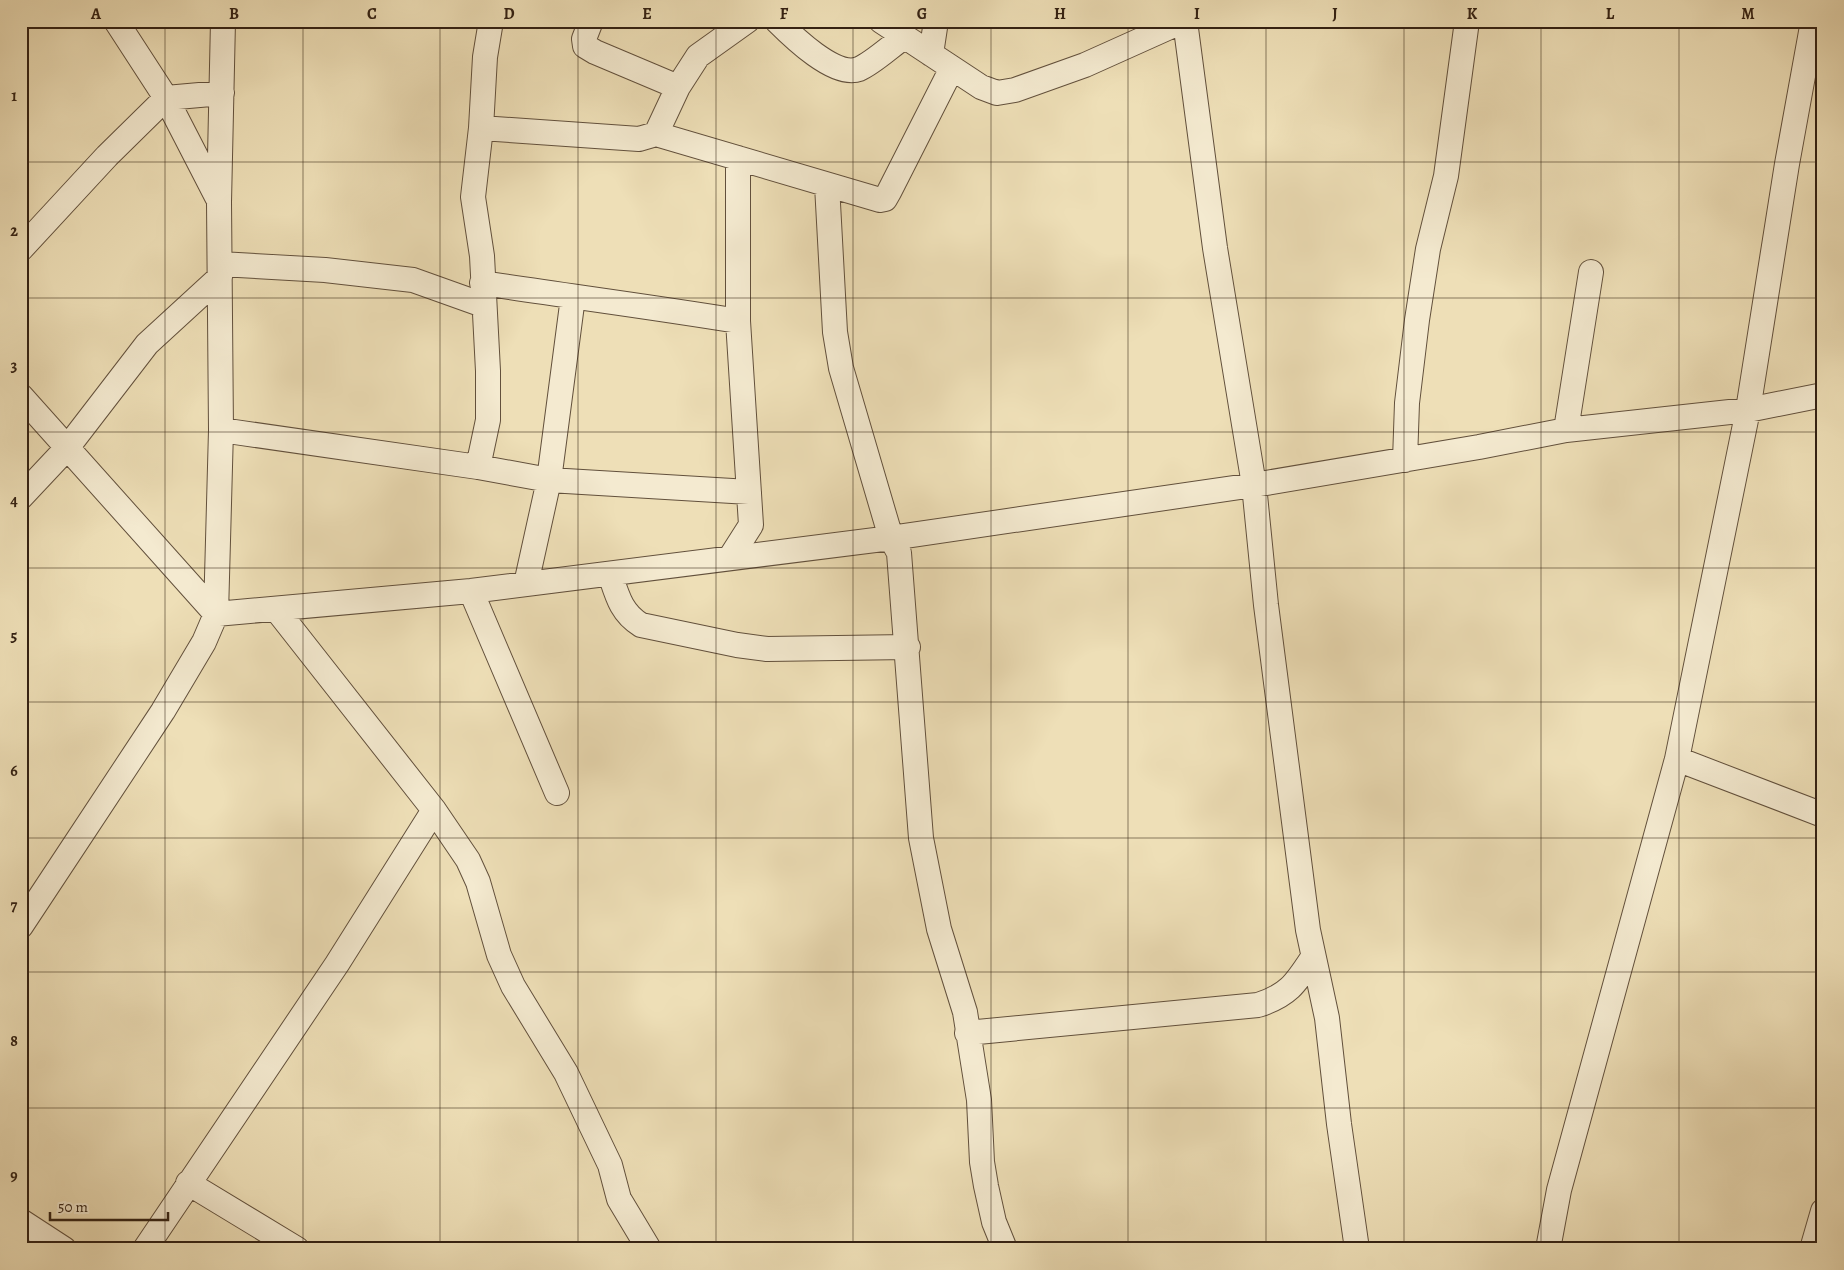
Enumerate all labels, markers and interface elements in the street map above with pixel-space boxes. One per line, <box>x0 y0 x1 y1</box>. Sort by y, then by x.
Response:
text: A <box>90 3 102 25</box>
text: B <box>229 3 239 25</box>
text: C <box>367 3 377 25</box>
text: D <box>503 3 515 25</box>
text: E <box>642 3 652 25</box>
text: F <box>780 3 789 25</box>
text: G <box>917 3 927 25</box>
text: H <box>1054 3 1066 25</box>
text: I <box>1194 3 1200 25</box>
text: J <box>1332 3 1338 25</box>
text: K <box>1467 3 1478 25</box>
text: L <box>1606 3 1615 25</box>
text: M <box>1741 3 1755 25</box>
text: 1 <box>11 85 17 107</box>
text: 2 <box>10 220 18 242</box>
text: 3 <box>11 355 18 377</box>
text: 4 <box>10 490 18 512</box>
text: 5 <box>11 625 18 647</box>
text: 6 <box>10 760 18 782</box>
text: 7 <box>11 895 18 917</box>
text: 8 <box>10 1030 18 1052</box>
text: 9 <box>10 1165 18 1187</box>
scale bar <box>50 1190 168 1222</box>
text: 50 m <box>58 1197 88 1217</box>

